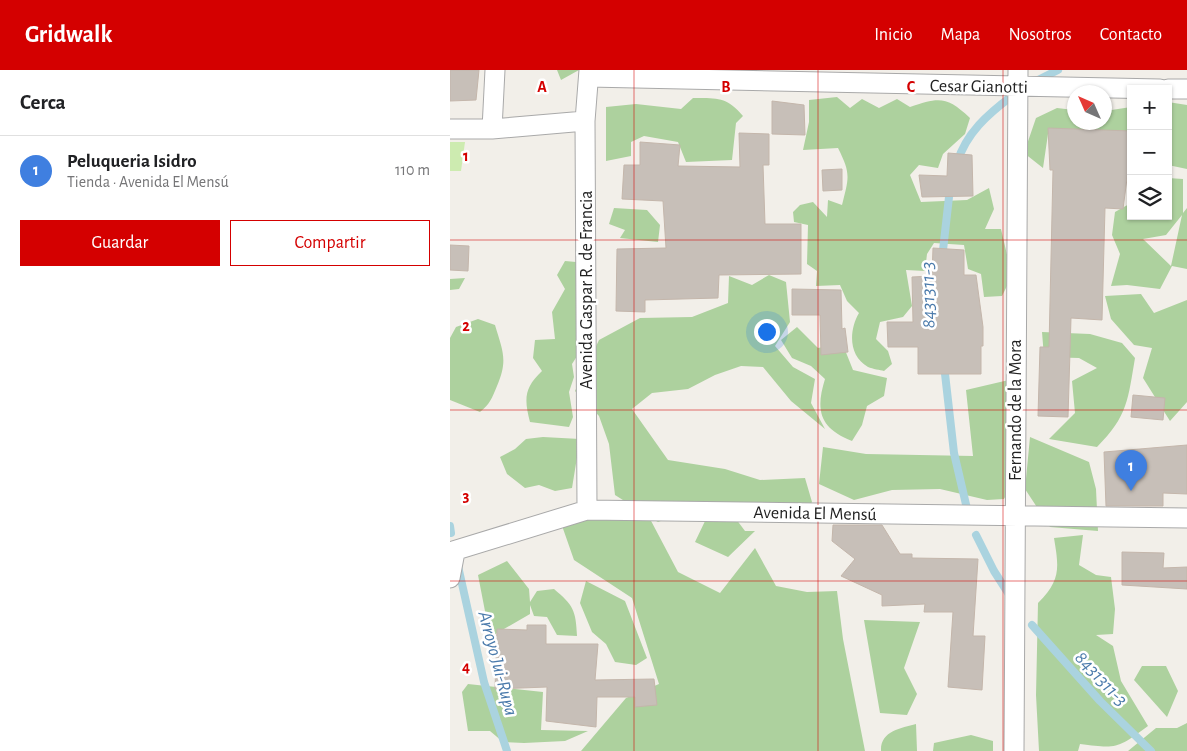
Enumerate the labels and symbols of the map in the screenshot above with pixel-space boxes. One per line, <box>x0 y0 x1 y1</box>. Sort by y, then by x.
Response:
street label: Cesar Gianotti <box>930 77 1028 97</box>
text: A <box>537 79 547 95</box>
text: B <box>721 79 731 95</box>
text: C <box>907 79 916 95</box>
north arrow <box>1067 85 1112 130</box>
text: 1 <box>463 148 469 164</box>
street label: Avenida Gaspar R. de Francia <box>578 190 596 390</box>
water label: 8431311-3 <box>918 261 939 329</box>
text: 2 <box>462 318 470 334</box>
your location <box>754 319 780 345</box>
street label: Fernando de la Mora <box>1007 339 1025 481</box>
pin: 1 <box>1115 450 1147 491</box>
text: 3 <box>463 488 470 504</box>
street label: Avenida El Mensú <box>753 504 877 524</box>
water label: Arroyo Jui-Rupa <box>474 608 521 718</box>
water label: 8431311-3 <box>1071 648 1131 710</box>
text: 4 <box>462 659 470 675</box>

